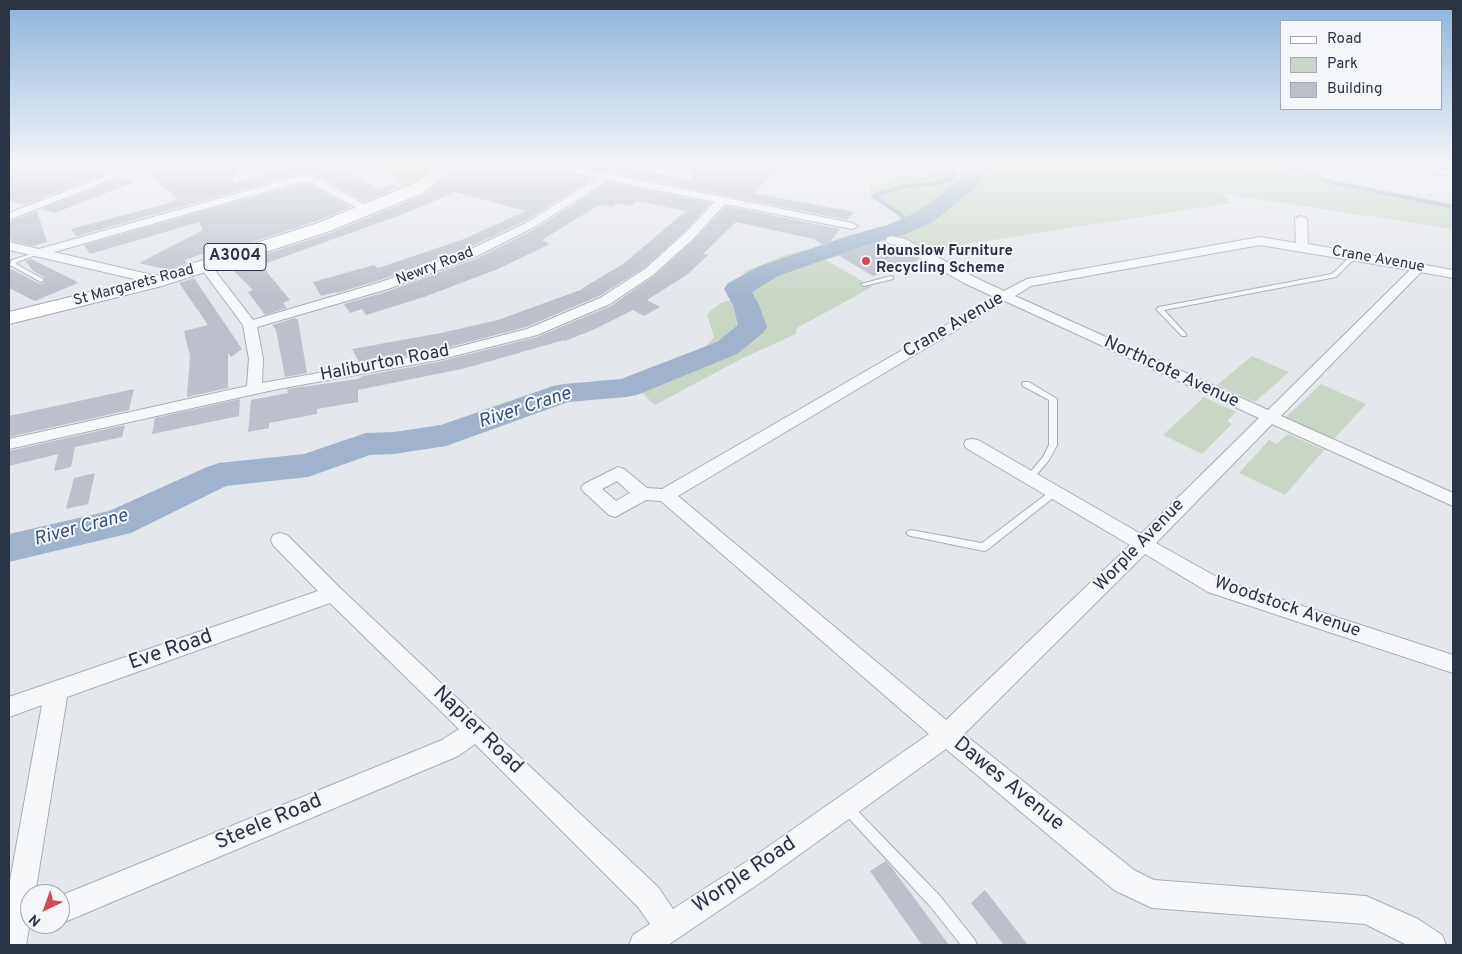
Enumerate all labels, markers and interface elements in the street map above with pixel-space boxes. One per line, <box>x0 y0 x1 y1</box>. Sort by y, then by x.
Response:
legend <box>1280 20 1442 110</box>
text: Road <box>1327 30 1362 49</box>
text: Park <box>1327 55 1358 74</box>
text: Building <box>1327 80 1382 99</box>
road number: A3004 <box>204 243 266 270</box>
place label: Hounslow Furniture Recycling Scheme <box>876 243 1013 278</box>
street label: Crane Avenue <box>1330 243 1426 277</box>
street label: Newry Road <box>394 244 476 290</box>
marker: Hounslow Furniture Recycling Scheme <box>860 255 872 267</box>
street label: St Margarets Road <box>72 261 196 311</box>
street label: Crane Avenue <box>900 289 1008 363</box>
street label: Northcote Avenue <box>1100 332 1242 414</box>
street label: Haliburton Road <box>319 341 451 387</box>
water label: River Crane <box>476 383 574 435</box>
street label: Worple Avenue <box>1090 495 1190 597</box>
water label: River Crane <box>32 506 130 552</box>
street label: Woodstock Avenue <box>1211 573 1363 643</box>
street label: Eve Road <box>126 625 216 677</box>
street label: Napier Road <box>427 682 527 780</box>
street label: Dawes Avenue <box>947 733 1069 837</box>
street label: Steele Road <box>212 789 326 857</box>
street label: Worple Road <box>689 832 801 920</box>
north arrow <box>20 884 70 934</box>
text: N <box>26 910 45 929</box>

